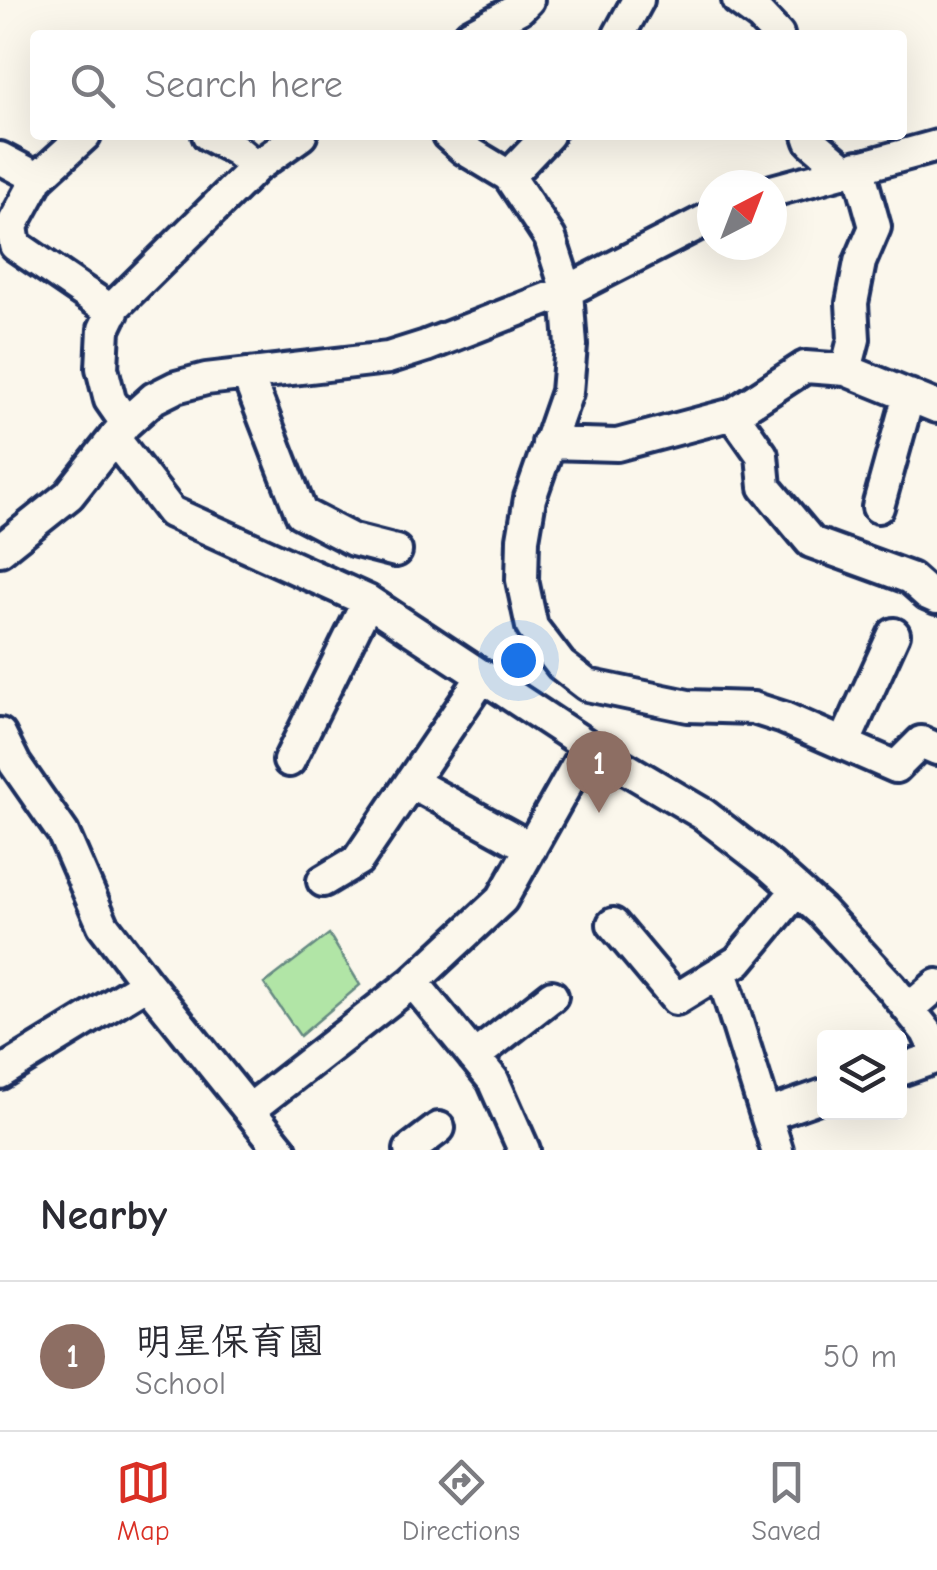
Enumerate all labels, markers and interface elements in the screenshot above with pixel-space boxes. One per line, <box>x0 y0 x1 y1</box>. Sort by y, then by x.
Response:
search box <box>30 30 907 140</box>
icon: search <box>65 58 120 113</box>
text: Search here <box>145 63 343 107</box>
north arrow <box>697 170 787 260</box>
your location <box>493 635 544 686</box>
pin: 1 <box>566 730 632 813</box>
map controls <box>817 1030 907 1120</box>
button: layers <box>817 1030 907 1120</box>
text: Nearby <box>40 1191 167 1240</box>
text: 明星保育園 <box>135 1320 325 1364</box>
text: 1 <box>66 1338 79 1375</box>
text: 50 m <box>823 1338 897 1375</box>
text: School <box>135 1365 226 1402</box>
tab: Map <box>116 1455 171 1547</box>
tab: Directions <box>402 1455 520 1547</box>
tab: Saved <box>751 1455 821 1547</box>

